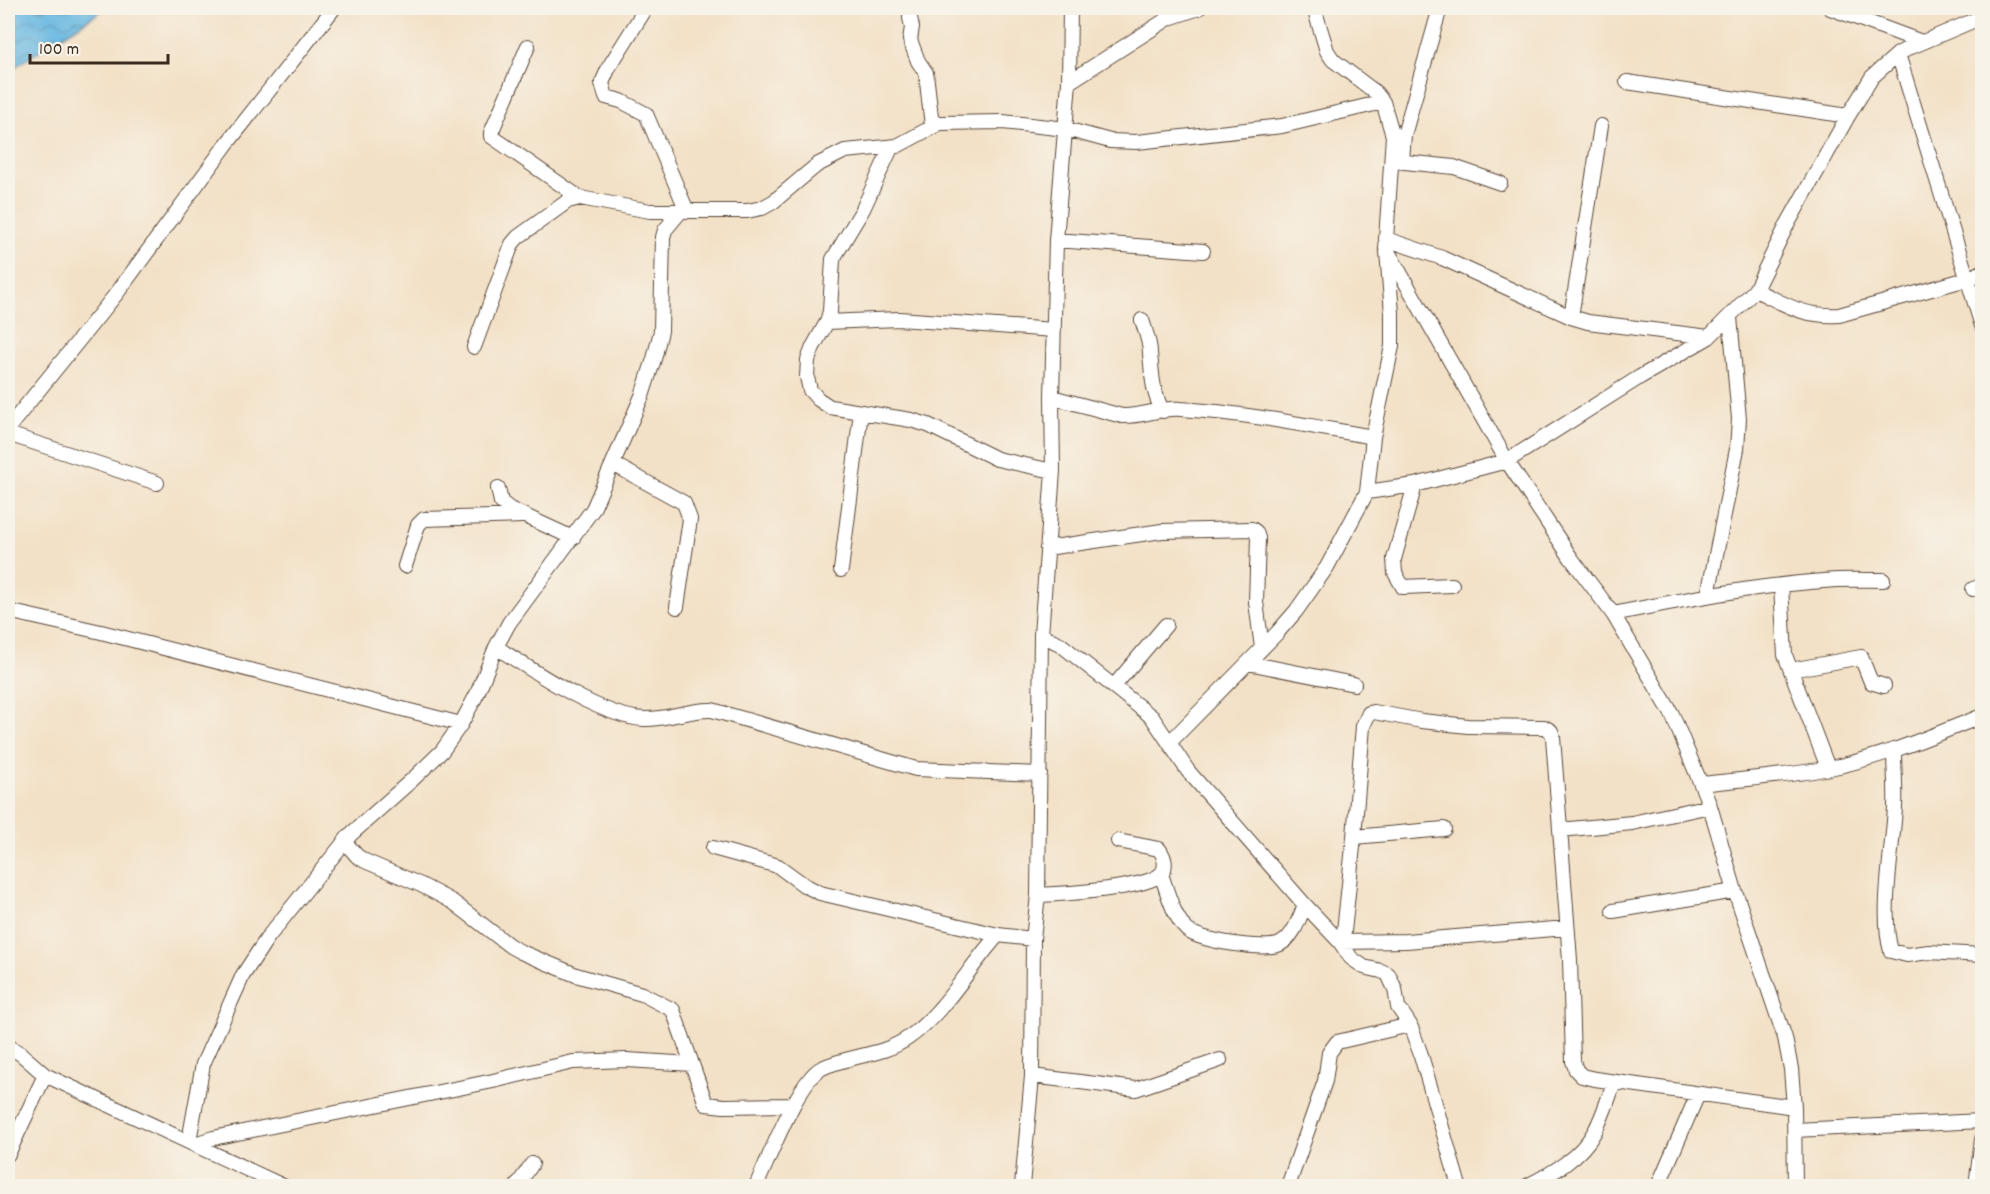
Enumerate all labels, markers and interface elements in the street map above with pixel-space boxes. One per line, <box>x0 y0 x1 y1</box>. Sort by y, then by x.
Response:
scale bar <box>30 27 168 65</box>
text: 100 m <box>39 38 79 63</box>

